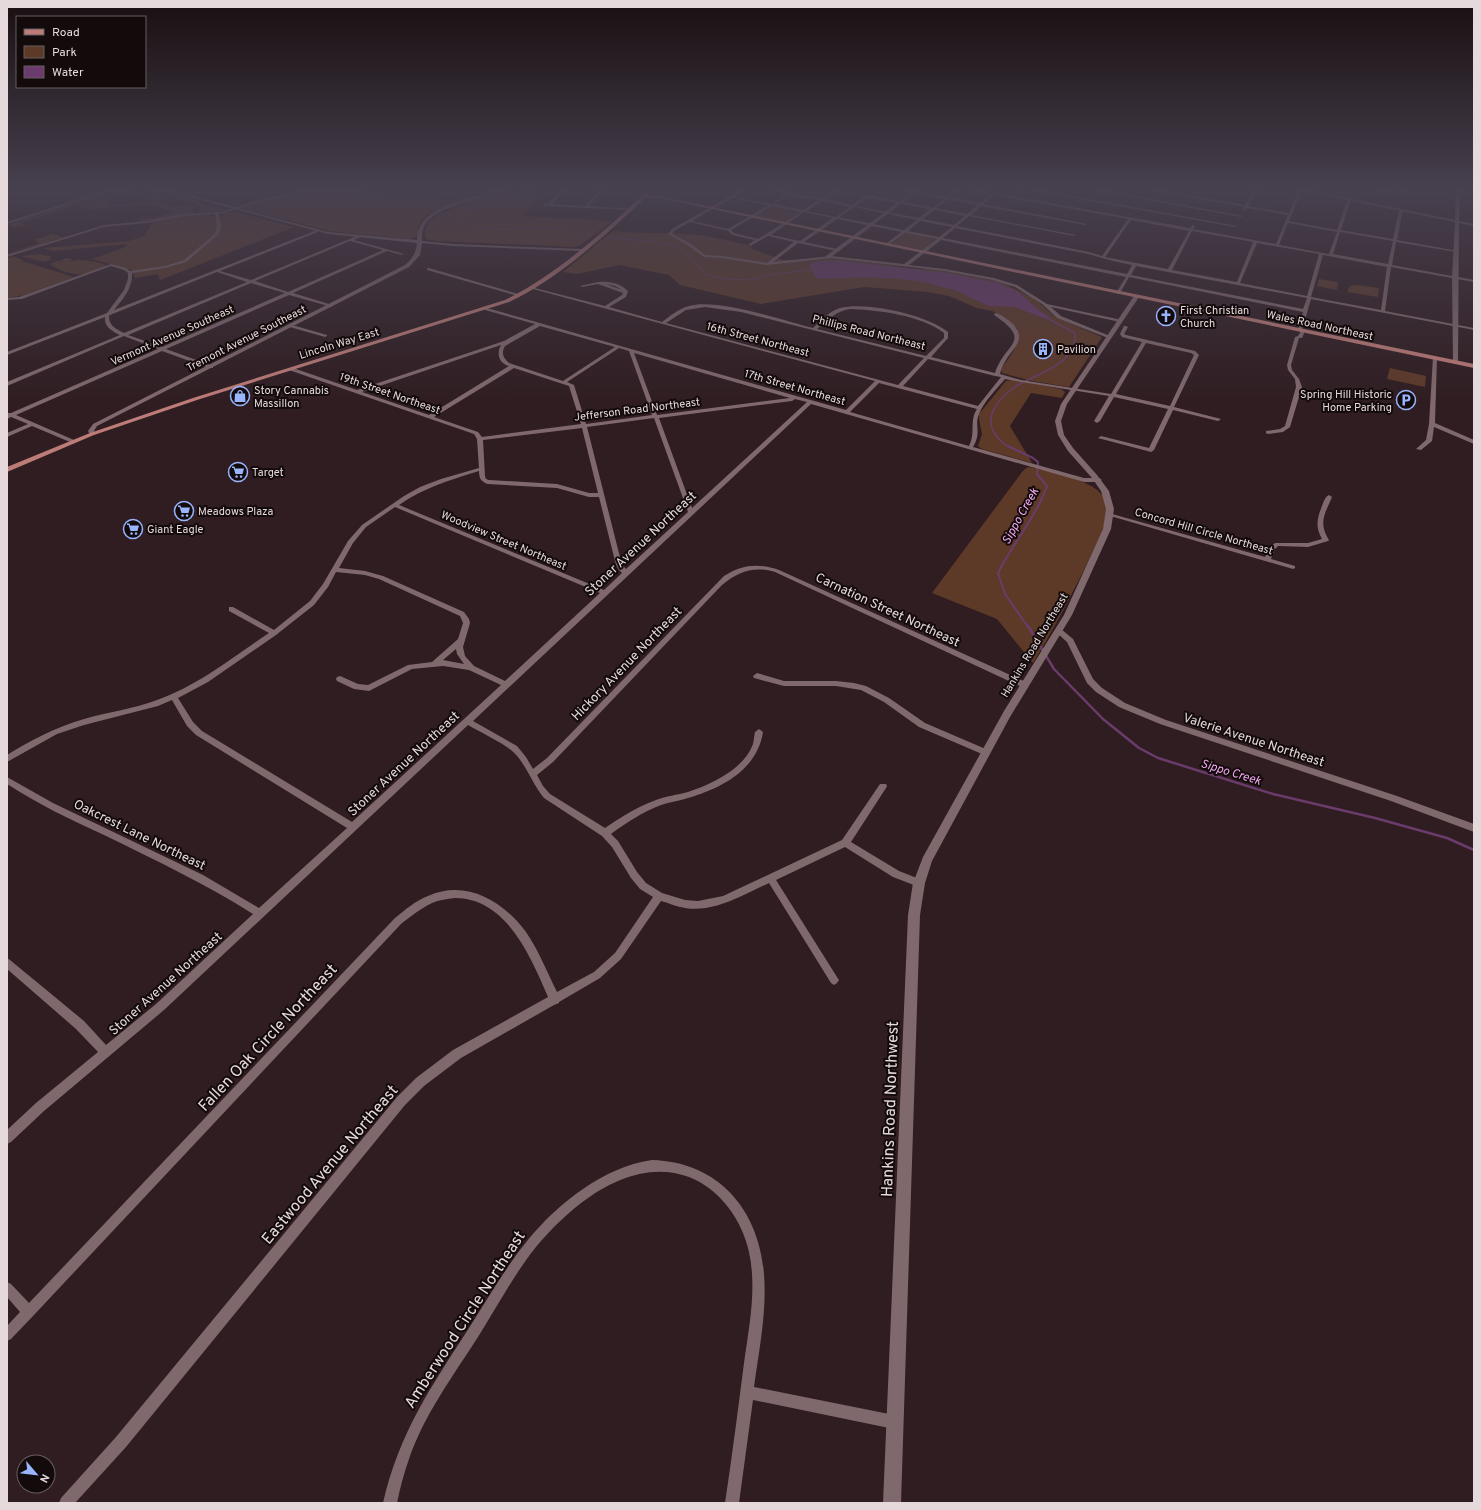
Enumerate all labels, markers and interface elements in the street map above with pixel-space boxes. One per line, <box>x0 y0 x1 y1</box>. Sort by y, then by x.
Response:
legend <box>16 16 146 88</box>
text: Road <box>52 25 80 41</box>
text: Park <box>52 45 77 61</box>
text: Water <box>52 65 84 81</box>
street label: Vermont Avenue Southeast <box>109 302 236 369</box>
street label: Tremont Avenue Southeast <box>184 303 309 375</box>
place label: First Christian Church <box>1180 304 1249 331</box>
church icon: First Christian Church <box>1155 305 1177 327</box>
street label: Wales Road Northeast <box>1265 308 1374 344</box>
street label: Phillips Road Northeast <box>811 312 927 354</box>
street label: 16th Street Northeast <box>705 320 811 360</box>
street label: Lincoln Way East <box>297 325 381 363</box>
building icon: Pavilion <box>1032 338 1054 360</box>
place label: Pavilion <box>1057 343 1096 357</box>
street label: 17th Street Northeast <box>743 367 847 409</box>
street label: 19th Street Northeast <box>337 370 442 418</box>
place label: Story Cannabis Massillon <box>254 384 329 411</box>
shop icon: Story Cannabis Massillon <box>229 385 251 407</box>
place label: Spring Hill Historic Home Parking <box>1300 388 1392 415</box>
parking icon: Spring Hill Historic Home Parking <box>1395 389 1417 411</box>
street label: Jefferson Road Northeast <box>573 395 701 425</box>
supermarket icon: Target <box>227 461 249 483</box>
place label: Target <box>252 466 284 480</box>
water label: Sippo Creek <box>999 485 1043 548</box>
street label: Stoner Avenue Northeast <box>582 488 701 600</box>
supermarket icon: Meadows Plaza <box>173 500 195 522</box>
place label: Meadows Plaza <box>198 505 274 519</box>
street label: Concord Hill Circle Northeast <box>1133 505 1274 558</box>
street label: Woodview Street Northeast <box>439 508 568 574</box>
supermarket icon: Giant Eagle <box>122 518 144 540</box>
place label: Giant Eagle <box>147 523 204 537</box>
street label: Carnation Street Northeast <box>812 570 962 651</box>
street label: Hankins Road Northeast <box>998 591 1072 700</box>
street label: Hickory Avenue Northeast <box>569 604 686 725</box>
street label: Stoner Avenue Northeast <box>345 708 464 820</box>
street label: Valerie Avenue Northeast <box>1181 710 1326 771</box>
water label: Sippo Creek <box>1199 756 1264 790</box>
street label: Oakcrest Lane Northeast <box>70 797 208 875</box>
street label: Stoner Avenue Northeast <box>106 929 226 1040</box>
street label: Fallen Oak Circle Northeast <box>195 960 342 1116</box>
street label: Hankins Road Northwest <box>878 1021 904 1198</box>
street label: Eastwood Avenue Northeast <box>258 1081 403 1249</box>
street label: Amberwood Circle Northeast <box>401 1227 531 1413</box>
north arrow <box>16 1454 56 1494</box>
text: N <box>36 1471 52 1485</box>

